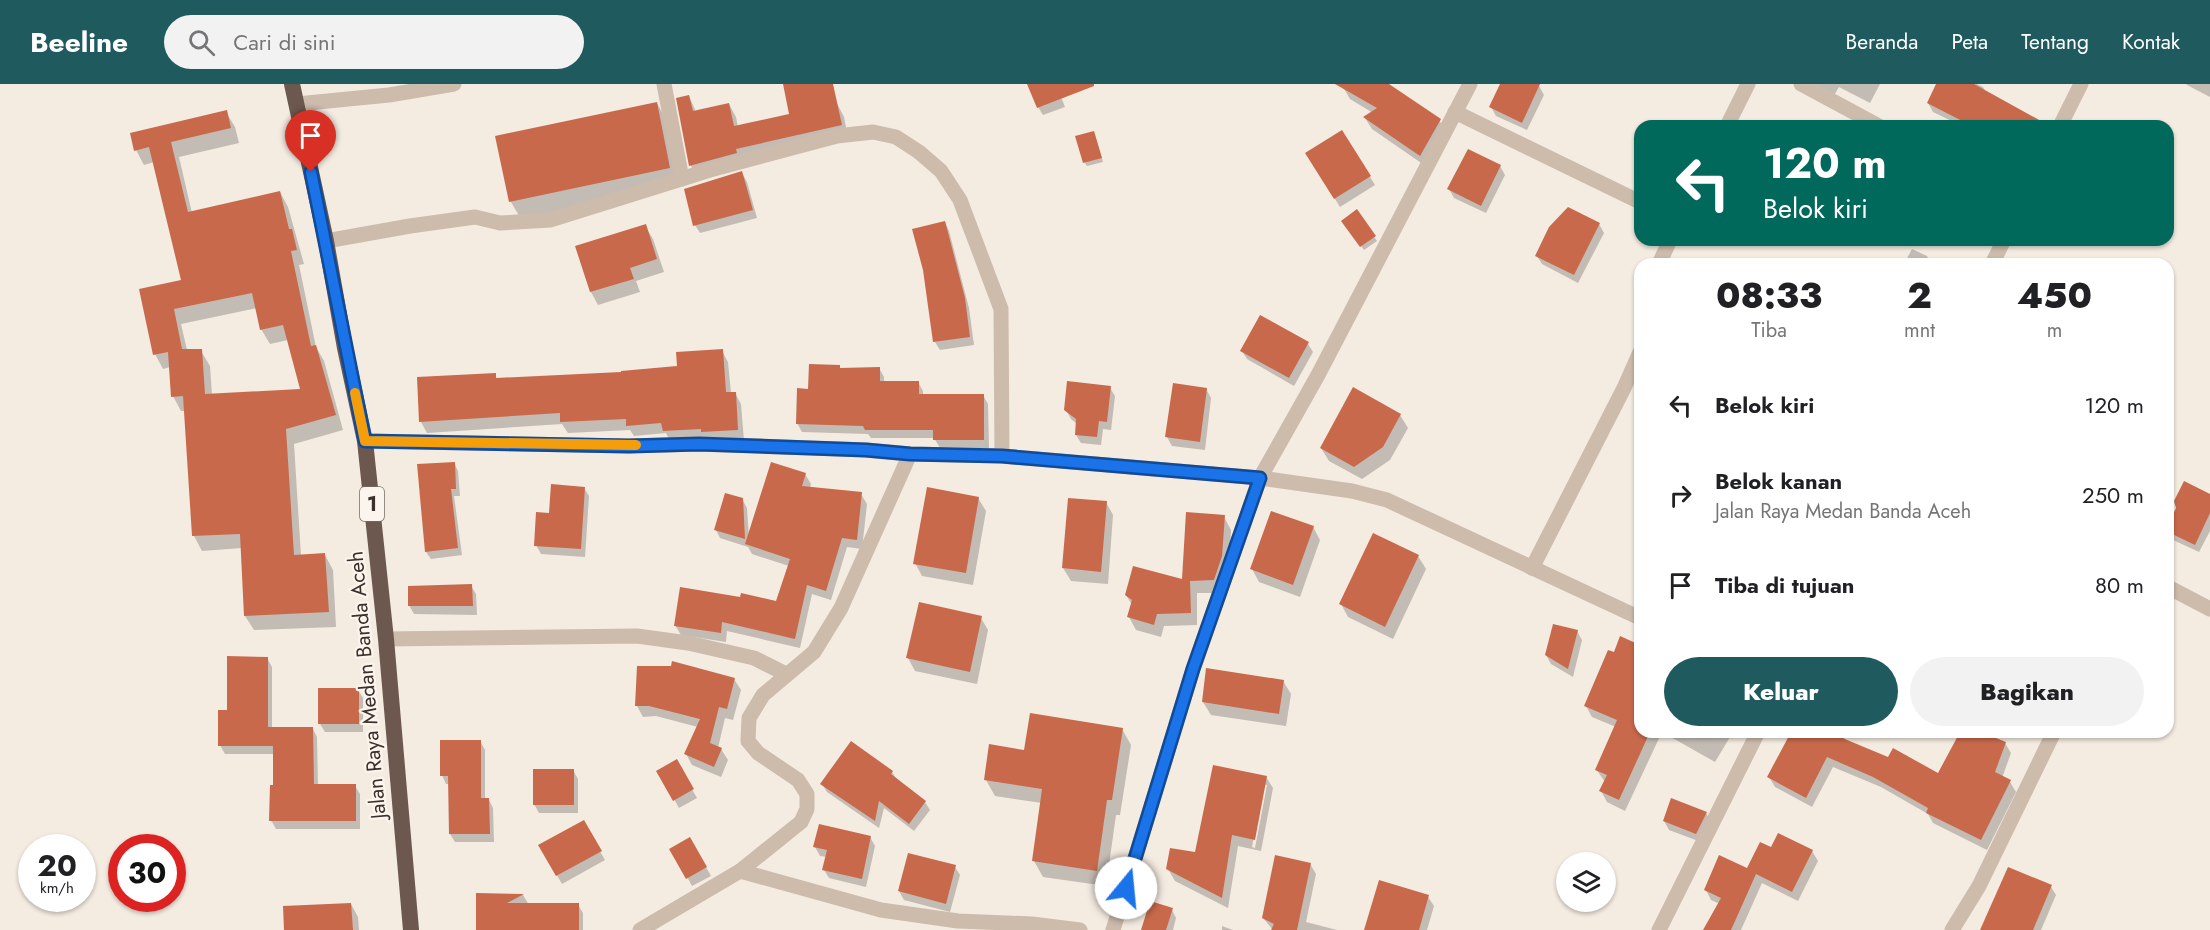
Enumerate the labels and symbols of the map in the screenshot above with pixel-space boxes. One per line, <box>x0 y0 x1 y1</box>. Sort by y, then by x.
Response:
pin <box>285 110 336 172</box>
road number: 1 <box>360 487 384 521</box>
street label: Jalan Raya Medan Banda Aceh <box>340 550 394 823</box>
speed limit sign: 30 <box>108 834 186 912</box>
position arrow <box>1094 856 1158 920</box>

